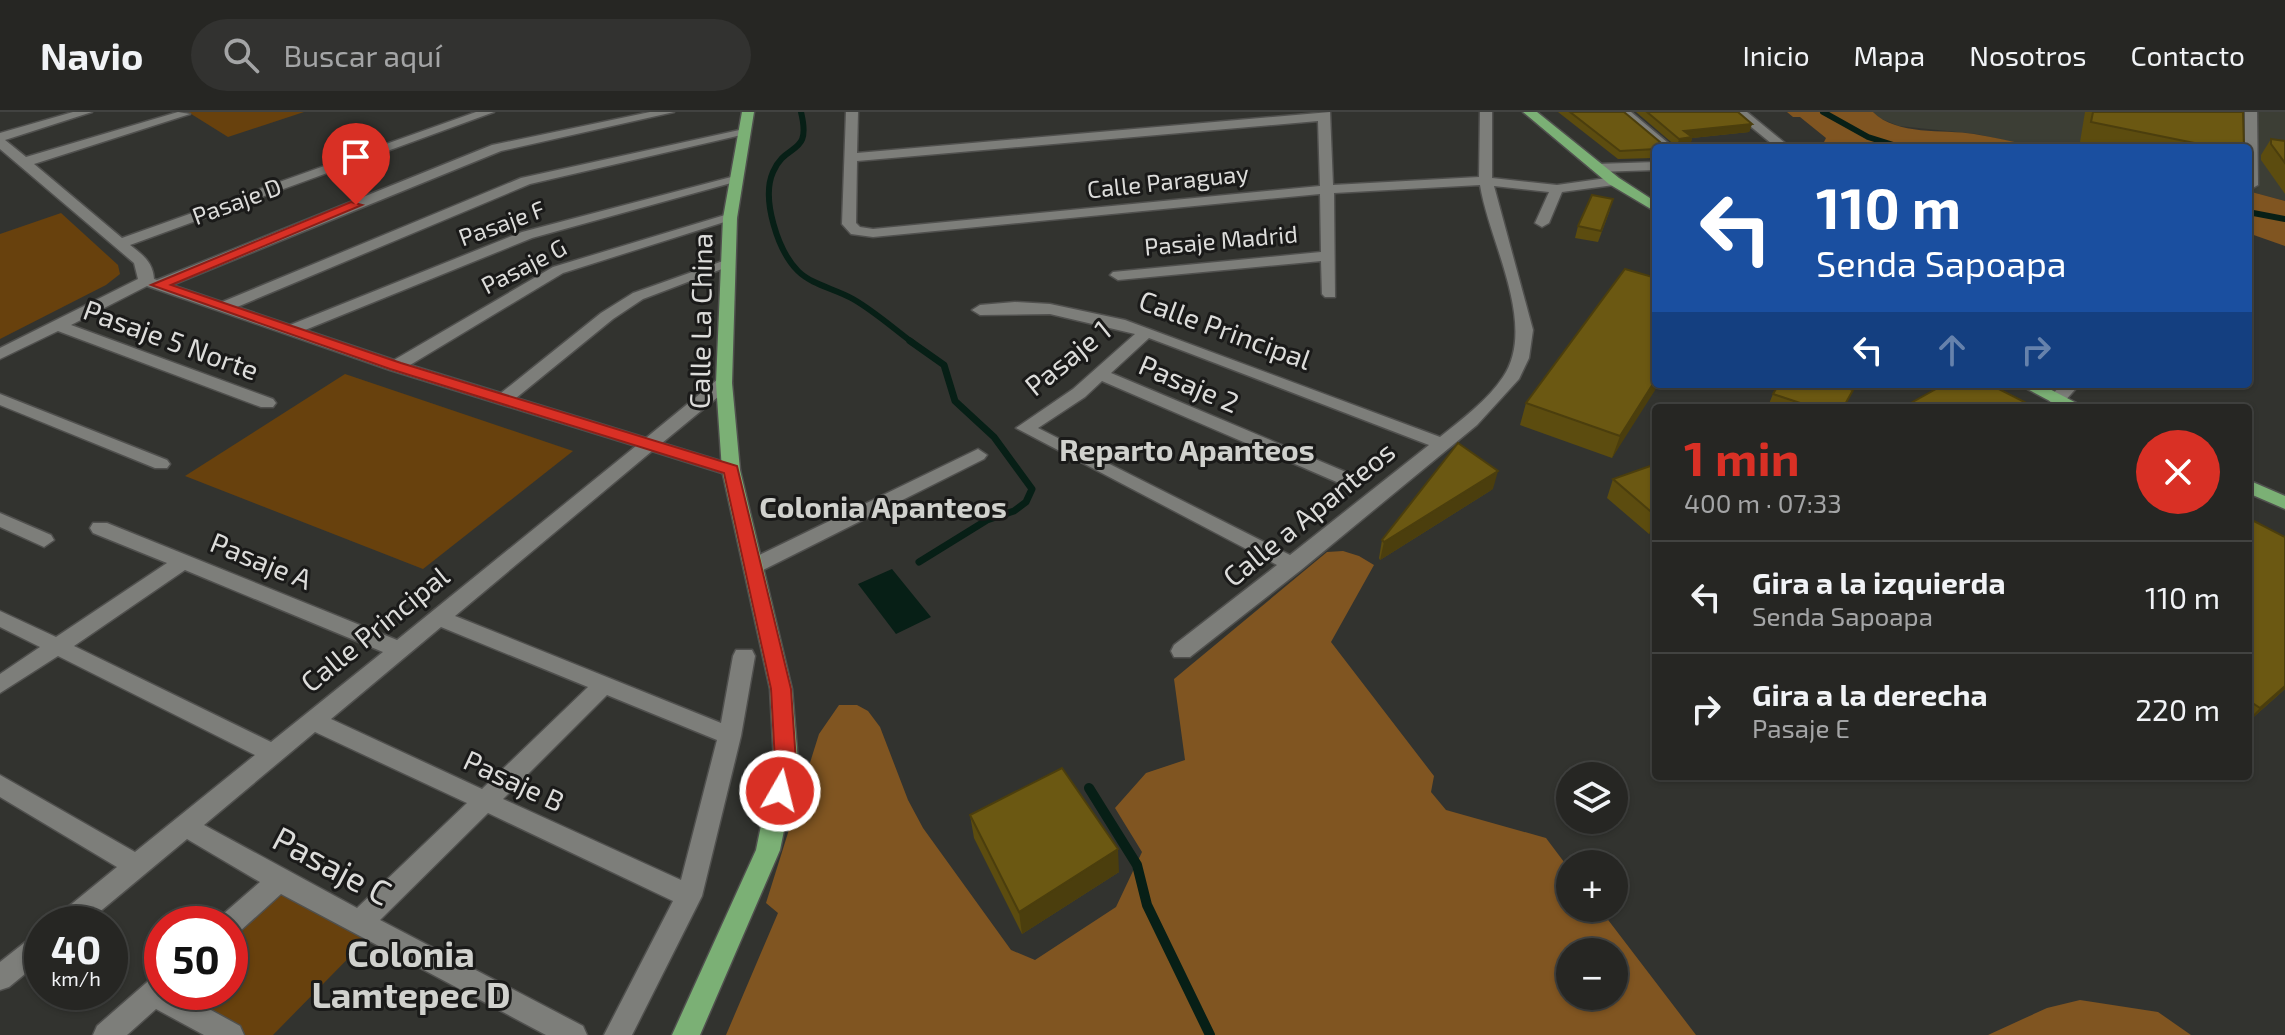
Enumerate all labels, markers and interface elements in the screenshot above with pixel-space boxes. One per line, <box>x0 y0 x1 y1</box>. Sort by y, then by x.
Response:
search box <box>191 19 751 91</box>
text: Navio <box>40 32 143 78</box>
icon: search <box>219 33 263 77</box>
text: Buscar aquí <box>283 37 442 73</box>
text: Inicio <box>1743 38 1810 72</box>
text: Mapa <box>1854 38 1925 72</box>
text: Nosotros <box>1969 38 2087 72</box>
text: Contacto <box>2131 38 2245 72</box>
pin <box>322 123 390 205</box>
icon: arrive <box>334 135 378 179</box>
street label: Calle Paraguay <box>1086 158 1250 203</box>
street label: Pasaje D <box>188 171 285 230</box>
text: 110 m <box>1816 173 1961 240</box>
icon: left <box>1684 176 1788 280</box>
street label: Pasaje F <box>454 194 549 252</box>
street label: Pasaje Madrid <box>1143 218 1299 261</box>
street label: Pasaje G <box>476 232 571 299</box>
street label: Calle La China <box>681 233 719 409</box>
text: Senda Sapoapa <box>1816 241 2067 284</box>
street label: Calle Principal <box>1135 282 1317 376</box>
street label: Pasaje 5 Norte <box>79 292 263 386</box>
street label: Pasaje 1 <box>1017 312 1117 402</box>
icon: left <box>1846 328 1890 372</box>
icon: ahead <box>1930 328 1974 372</box>
icon: right <box>2014 328 2058 372</box>
street label: Pasaje 2 <box>1134 347 1245 419</box>
text: 1 min <box>1684 428 1800 486</box>
button: close <box>2136 430 2220 514</box>
district label: Reparto Apanteos <box>1059 431 1315 467</box>
street label: Calle a Apanteos <box>1216 434 1401 593</box>
text: 400 m · 07:33 <box>1684 487 1842 518</box>
district label: Colonia Apanteos <box>759 488 1007 524</box>
street label: Pasaje A <box>206 524 318 596</box>
street label: Calle Principal <box>293 558 456 698</box>
text: Gira a la izquierda <box>1752 564 2006 600</box>
icon: left <box>1684 575 1728 619</box>
text: 110 m <box>2145 579 2220 615</box>
text: Senda Sapoapa <box>1752 600 1933 631</box>
text: Gira a la derecha <box>1752 676 1988 712</box>
icon: right <box>1684 687 1728 731</box>
text: 220 m <box>2135 691 2220 727</box>
text: Pasaje E <box>1752 712 1850 743</box>
street label: Pasaje B <box>459 742 570 818</box>
position arrow <box>738 749 822 833</box>
map controls <box>1556 762 1628 1010</box>
button: layers <box>1556 762 1628 834</box>
street label: Pasaje C <box>266 816 399 913</box>
button: + <box>1556 850 1628 922</box>
speed limit sign: 50 <box>144 906 248 1010</box>
text: 40 <box>51 924 101 972</box>
district label: Colonia Lamtepec D <box>311 931 511 1015</box>
button: − <box>1556 938 1628 1010</box>
text: km/h <box>51 966 101 990</box>

